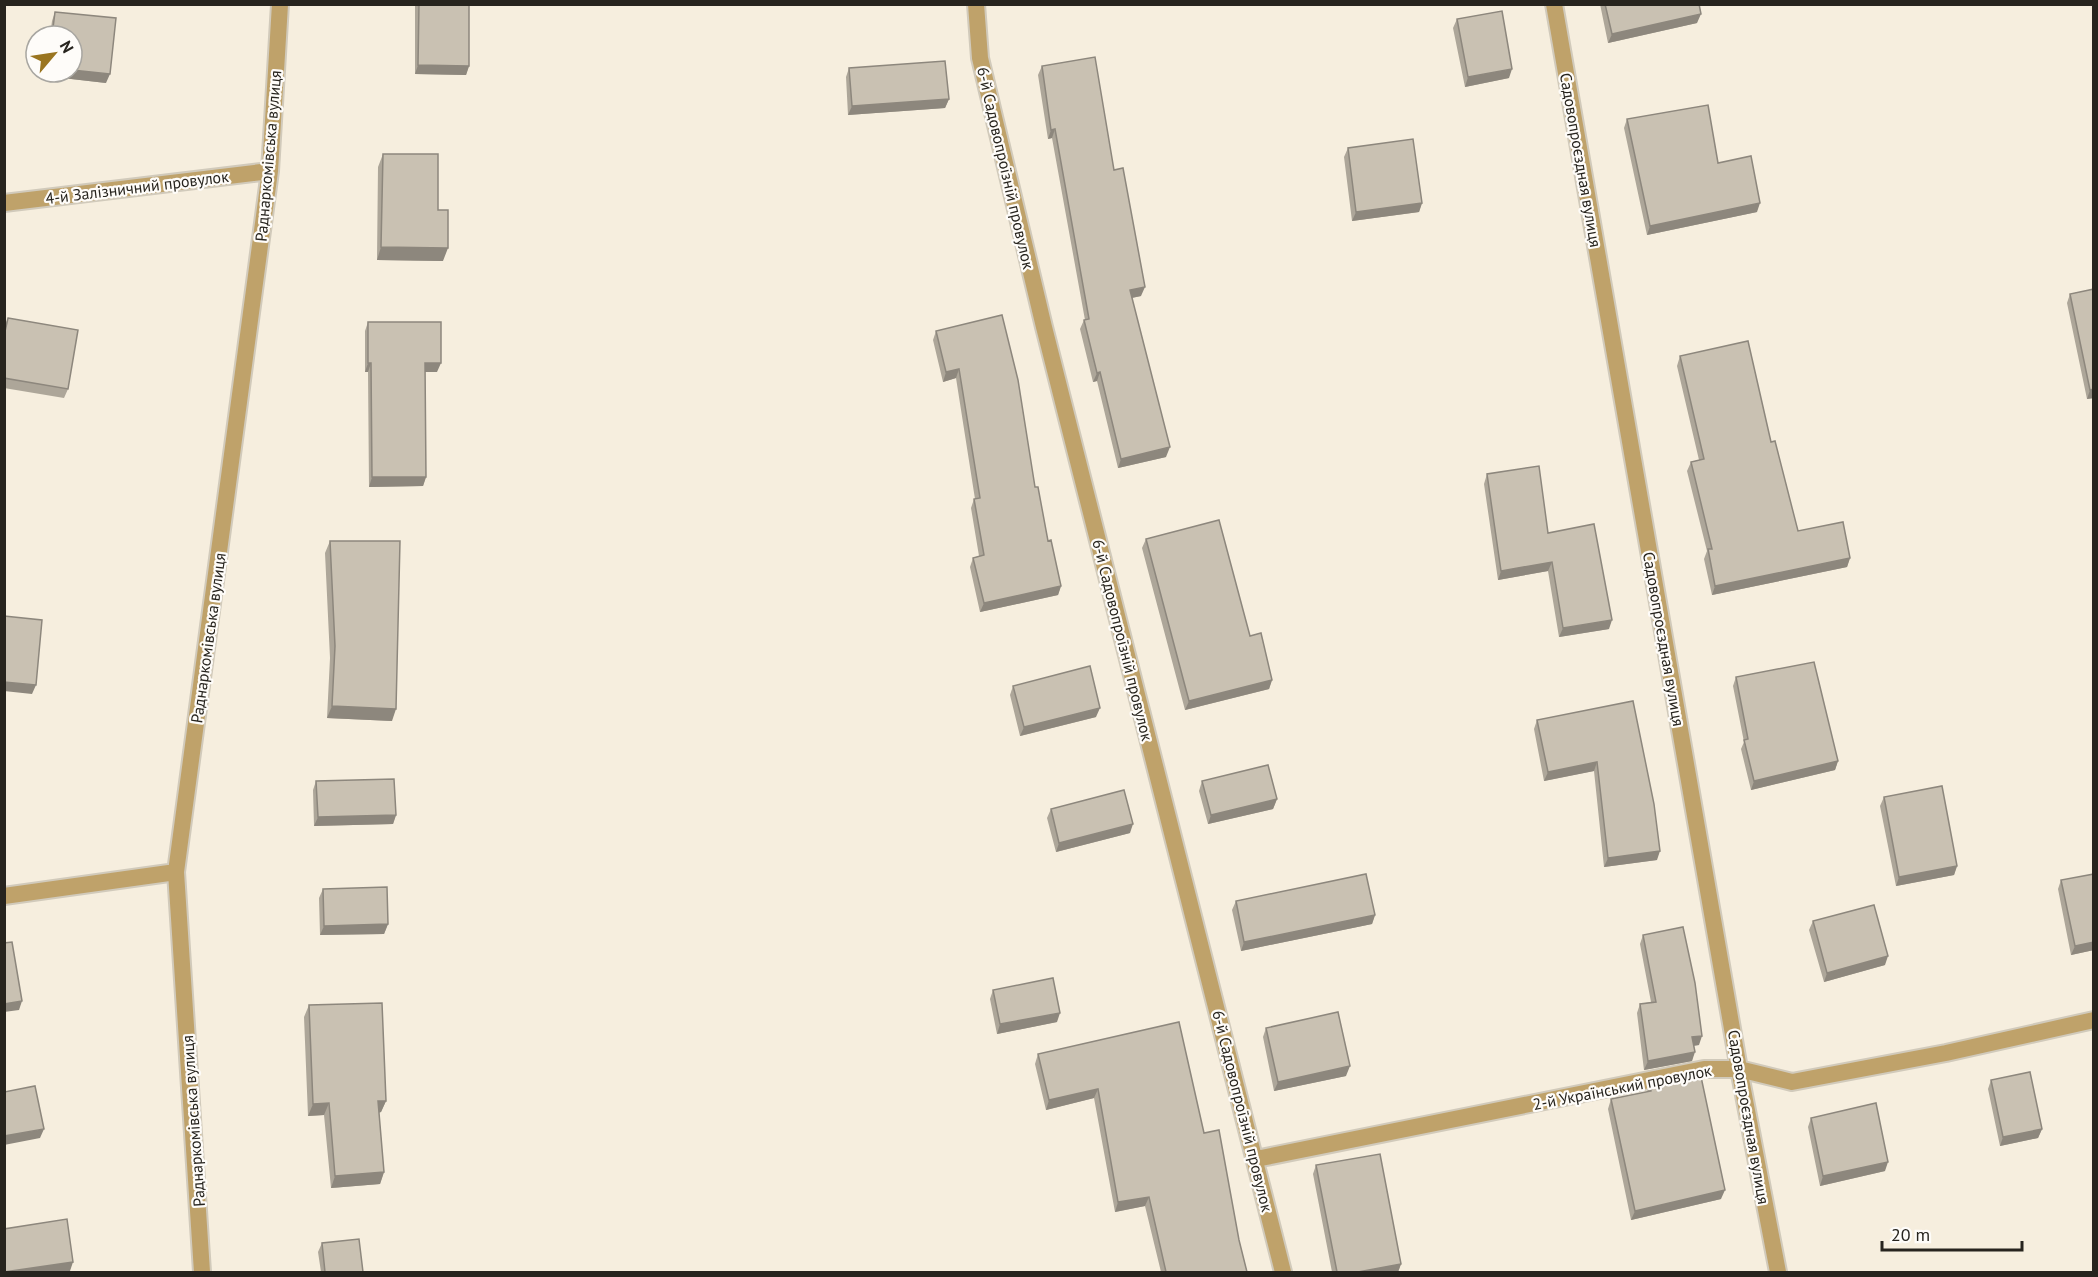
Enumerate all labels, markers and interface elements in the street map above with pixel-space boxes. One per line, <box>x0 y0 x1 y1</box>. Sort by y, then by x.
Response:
north arrow <box>24 24 84 84</box>
text: N <box>56 37 78 56</box>
street label: 6-й Садовопроїзній провулок <box>973 65 1039 271</box>
street label: Раднаркомівська вулиця <box>251 70 285 242</box>
street label: Садовопроєздная вулиця <box>1556 71 1606 249</box>
street label: 4-й Залізничний провулок <box>44 166 230 208</box>
street label: 6-й Садовопроїзній провулок <box>1088 537 1158 743</box>
street label: Садовопроєздная вулиця <box>1639 550 1689 728</box>
street label: Раднаркомівська вулиця <box>186 552 230 724</box>
street label: 6-й Садовопроїзній провулок <box>1208 1008 1278 1214</box>
street label: Садовопроєздная вулиця <box>1724 1028 1774 1206</box>
street label: Раднаркомівська вулиця <box>177 1035 209 1207</box>
street label: 2-й Український провулок <box>1531 1060 1713 1114</box>
scale bar <box>1882 1214 2022 1252</box>
text: 20 m <box>1891 1223 1930 1246</box>

